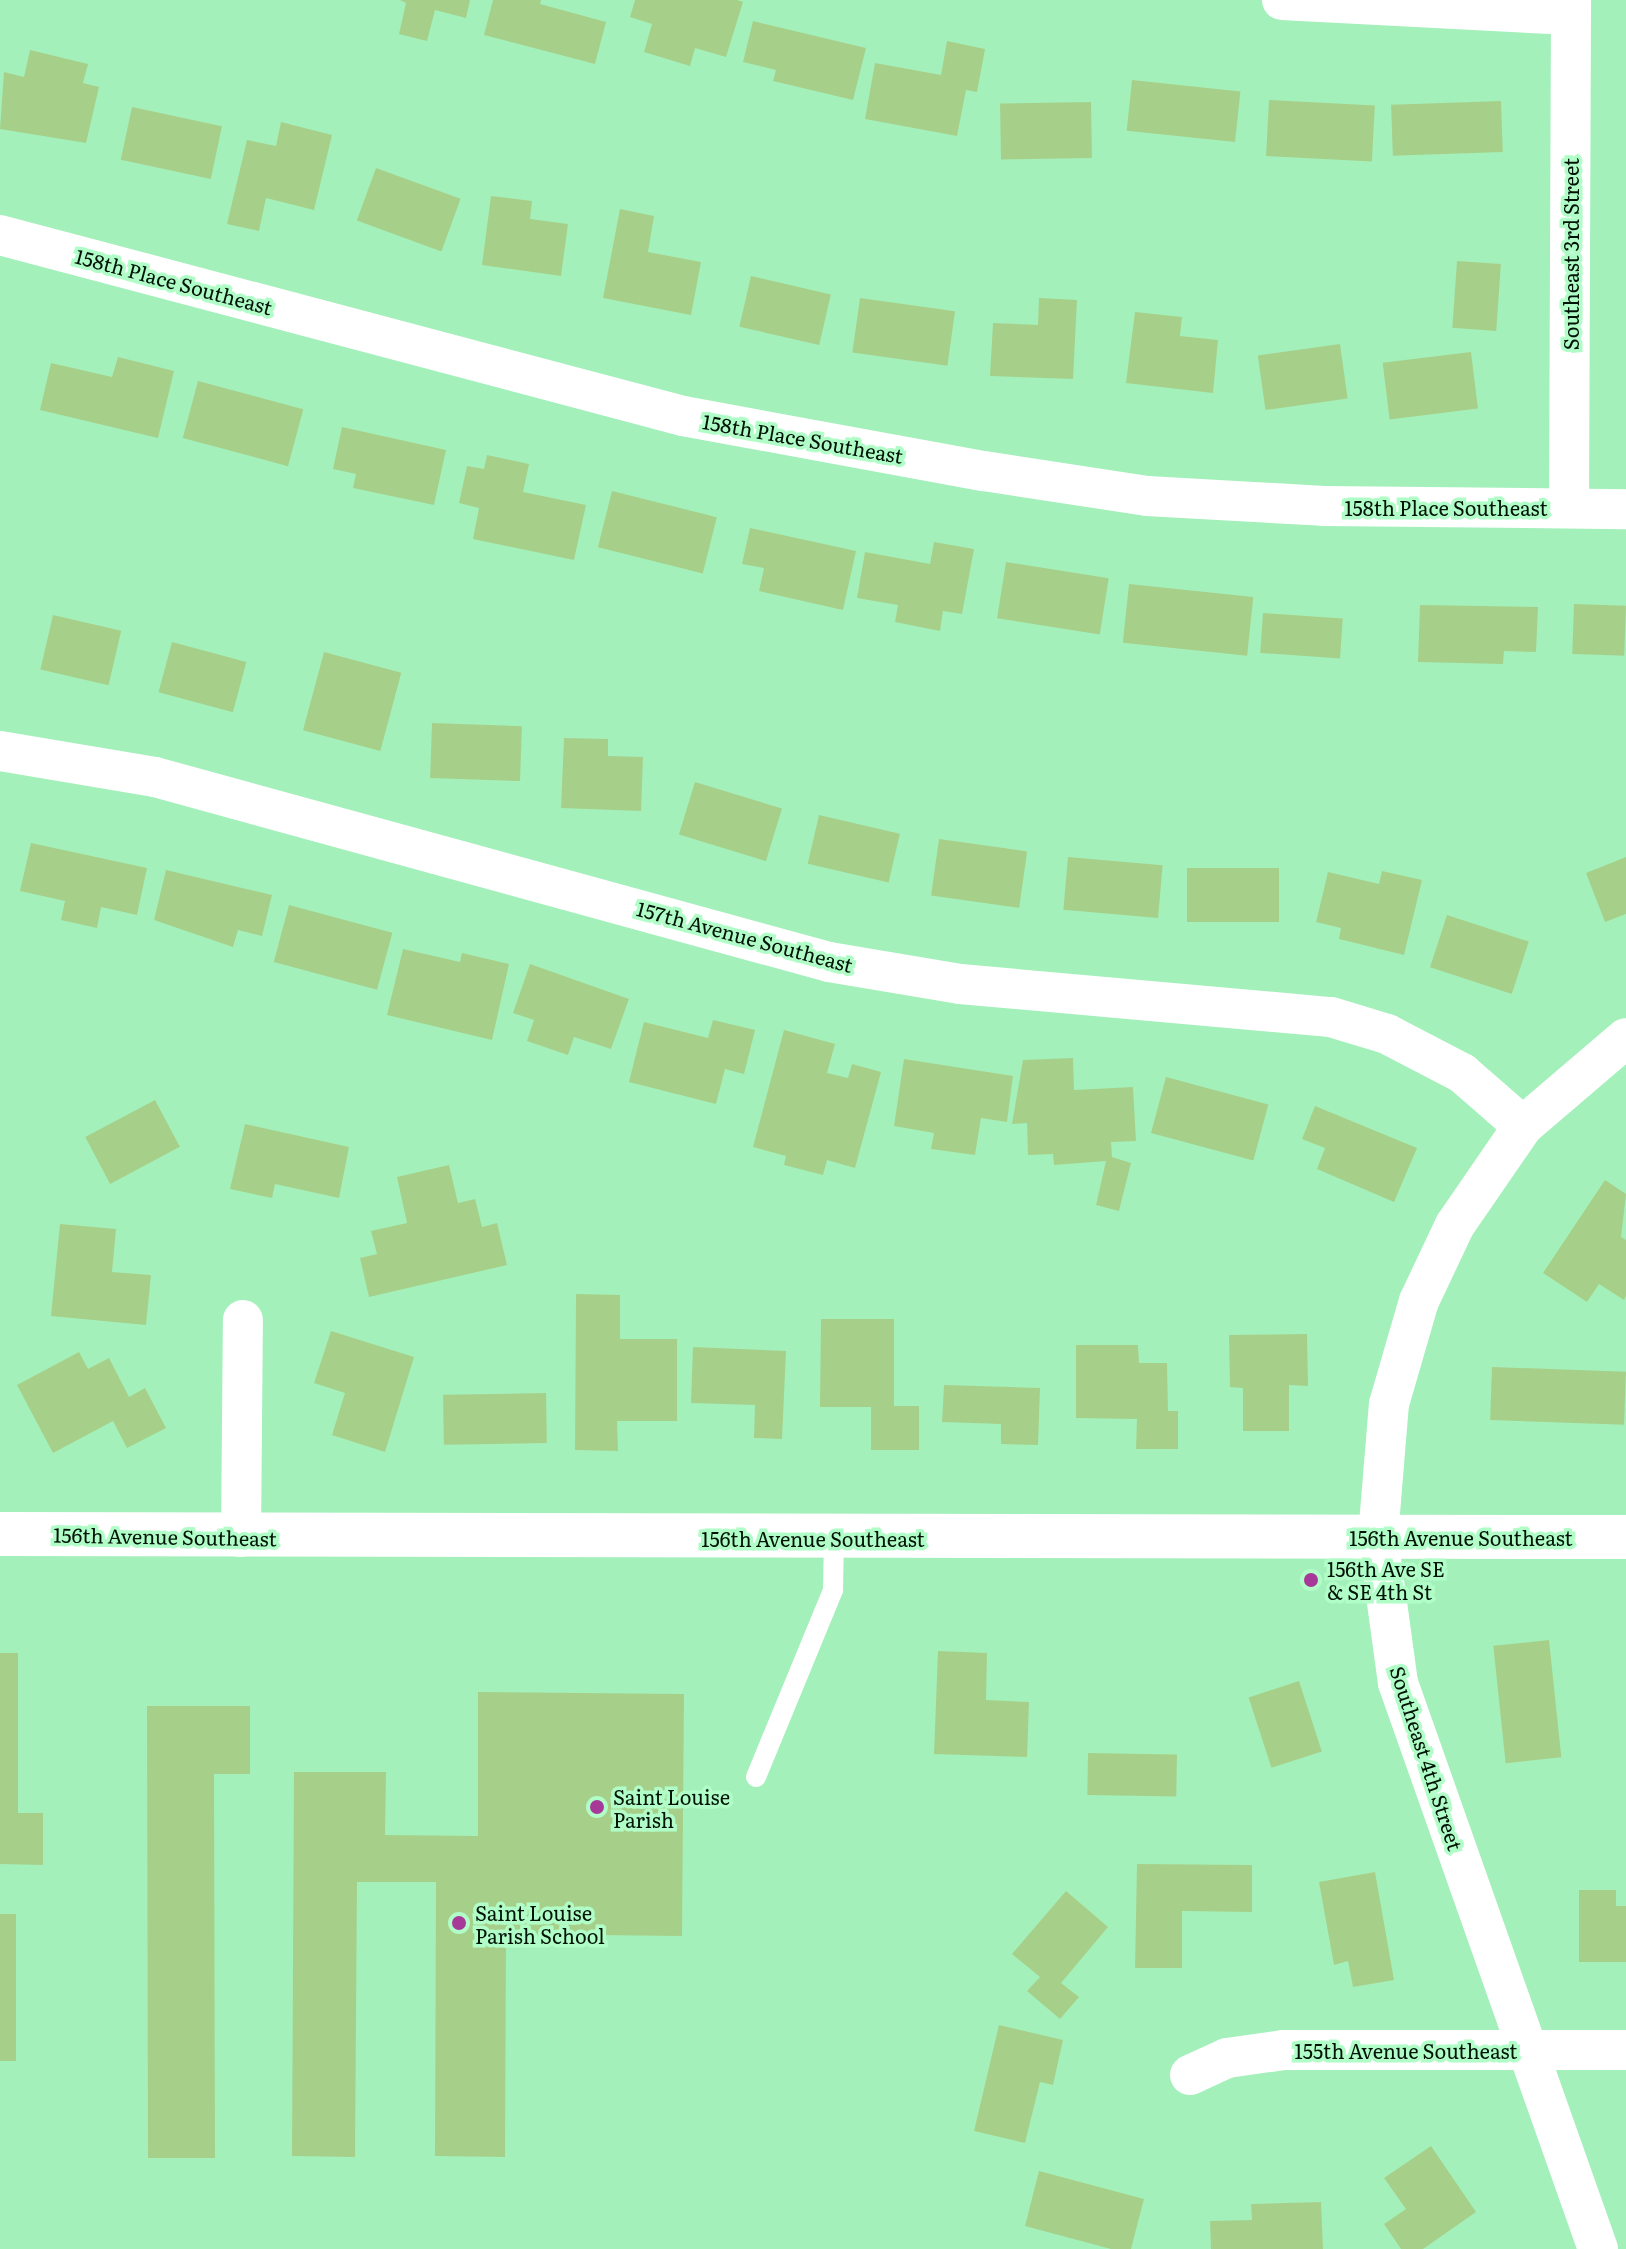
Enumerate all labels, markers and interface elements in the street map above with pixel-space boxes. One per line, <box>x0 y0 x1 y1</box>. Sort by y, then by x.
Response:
street label: Southeast 3rd Street <box>1558 158 1582 350</box>
street label: 158th Place Southeast <box>73 243 275 319</box>
street label: 158th Place Southeast <box>701 409 905 467</box>
street label: 158th Place Southeast <box>1344 495 1548 519</box>
street label: 157th Avenue Southeast <box>634 896 856 976</box>
street label: 156th Avenue Southeast <box>53 1522 277 1550</box>
street label: 156th Avenue Southeast <box>1349 1525 1573 1549</box>
street label: 156th Avenue Southeast <box>701 1526 925 1550</box>
place label: 156th Ave SE & SE 4th St <box>1327 1556 1445 1603</box>
marker: 156th Ave SE & SE 4th St <box>1302 1571 1320 1589</box>
street label: Southeast 4th Street <box>1386 1663 1468 1853</box>
place label: Saint Louise Parish <box>613 1784 730 1831</box>
marker: Saint Louise Parish <box>588 1798 606 1816</box>
place label: Saint Louise Parish School <box>475 1900 605 1947</box>
marker: Saint Louise Parish School <box>450 1914 468 1932</box>
street label: 155th Avenue Southeast <box>1295 2038 1517 2062</box>

